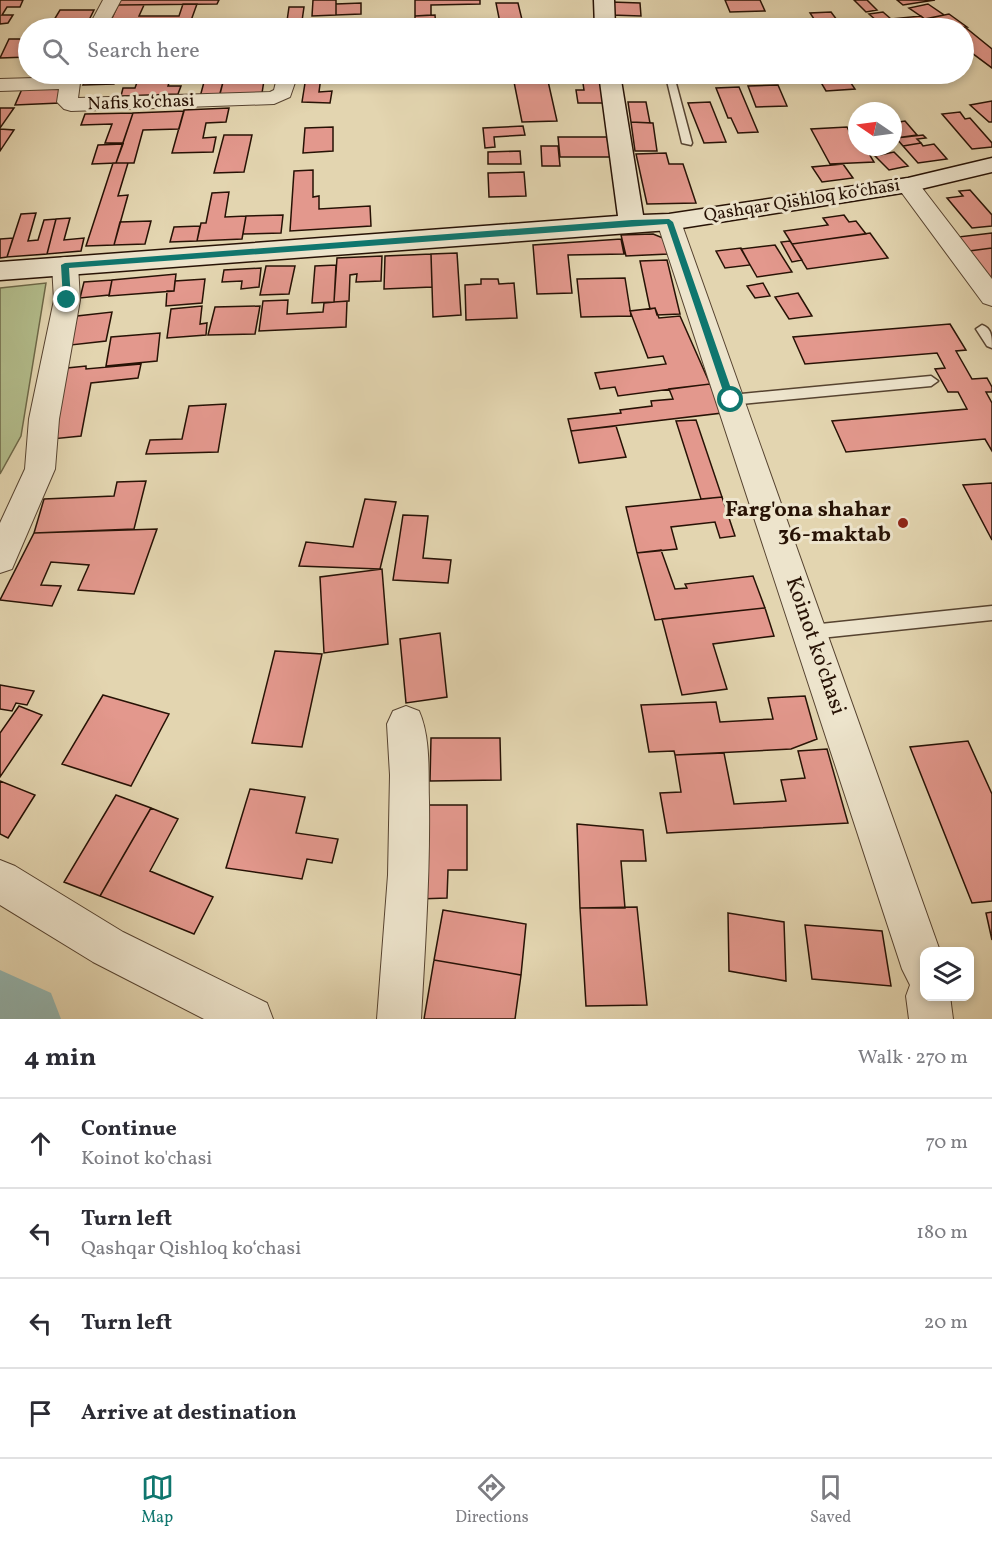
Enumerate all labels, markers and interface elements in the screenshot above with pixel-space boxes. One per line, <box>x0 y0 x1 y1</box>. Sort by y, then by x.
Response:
search box <box>18 18 974 84</box>
icon: search <box>39 35 72 68</box>
text: Search here <box>87 36 200 67</box>
street label: Nafis koʻchasi <box>87 89 195 117</box>
north arrow <box>848 102 902 156</box>
street label: Qashqar Qishloq koʻchasi <box>702 173 902 229</box>
route end <box>53 286 79 312</box>
route start <box>717 386 743 412</box>
place label: Farg'ona shahar 36-maktab <box>725 495 892 551</box>
marker: Farg'ona shahar 36-maktab <box>896 516 910 530</box>
street label: Koinot ko'chasi <box>777 573 853 719</box>
map controls <box>920 947 974 1001</box>
button: layers <box>920 947 974 1001</box>
text: 4 min <box>24 1040 96 1076</box>
text: Walk · 270 m <box>858 1044 968 1072</box>
text: Continue <box>81 1114 177 1145</box>
icon: ahead <box>24 1127 57 1160</box>
text: 70 m <box>925 1129 968 1157</box>
text: Koinot ko'chasi <box>81 1145 212 1173</box>
text: Turn left <box>81 1204 172 1235</box>
icon: left <box>24 1217 57 1250</box>
text: 180 m <box>916 1219 968 1247</box>
text: Qashqar Qishloq koʻchasi <box>81 1235 301 1263</box>
icon: left <box>24 1307 57 1340</box>
text: Turn left <box>81 1308 172 1339</box>
text: 20 m <box>924 1309 968 1337</box>
icon: arrive <box>24 1397 57 1430</box>
text: Arrive at destination <box>81 1398 297 1429</box>
tab: Map <box>141 1471 174 1529</box>
tab: Directions <box>455 1471 529 1529</box>
tab: Saved <box>810 1471 851 1529</box>

